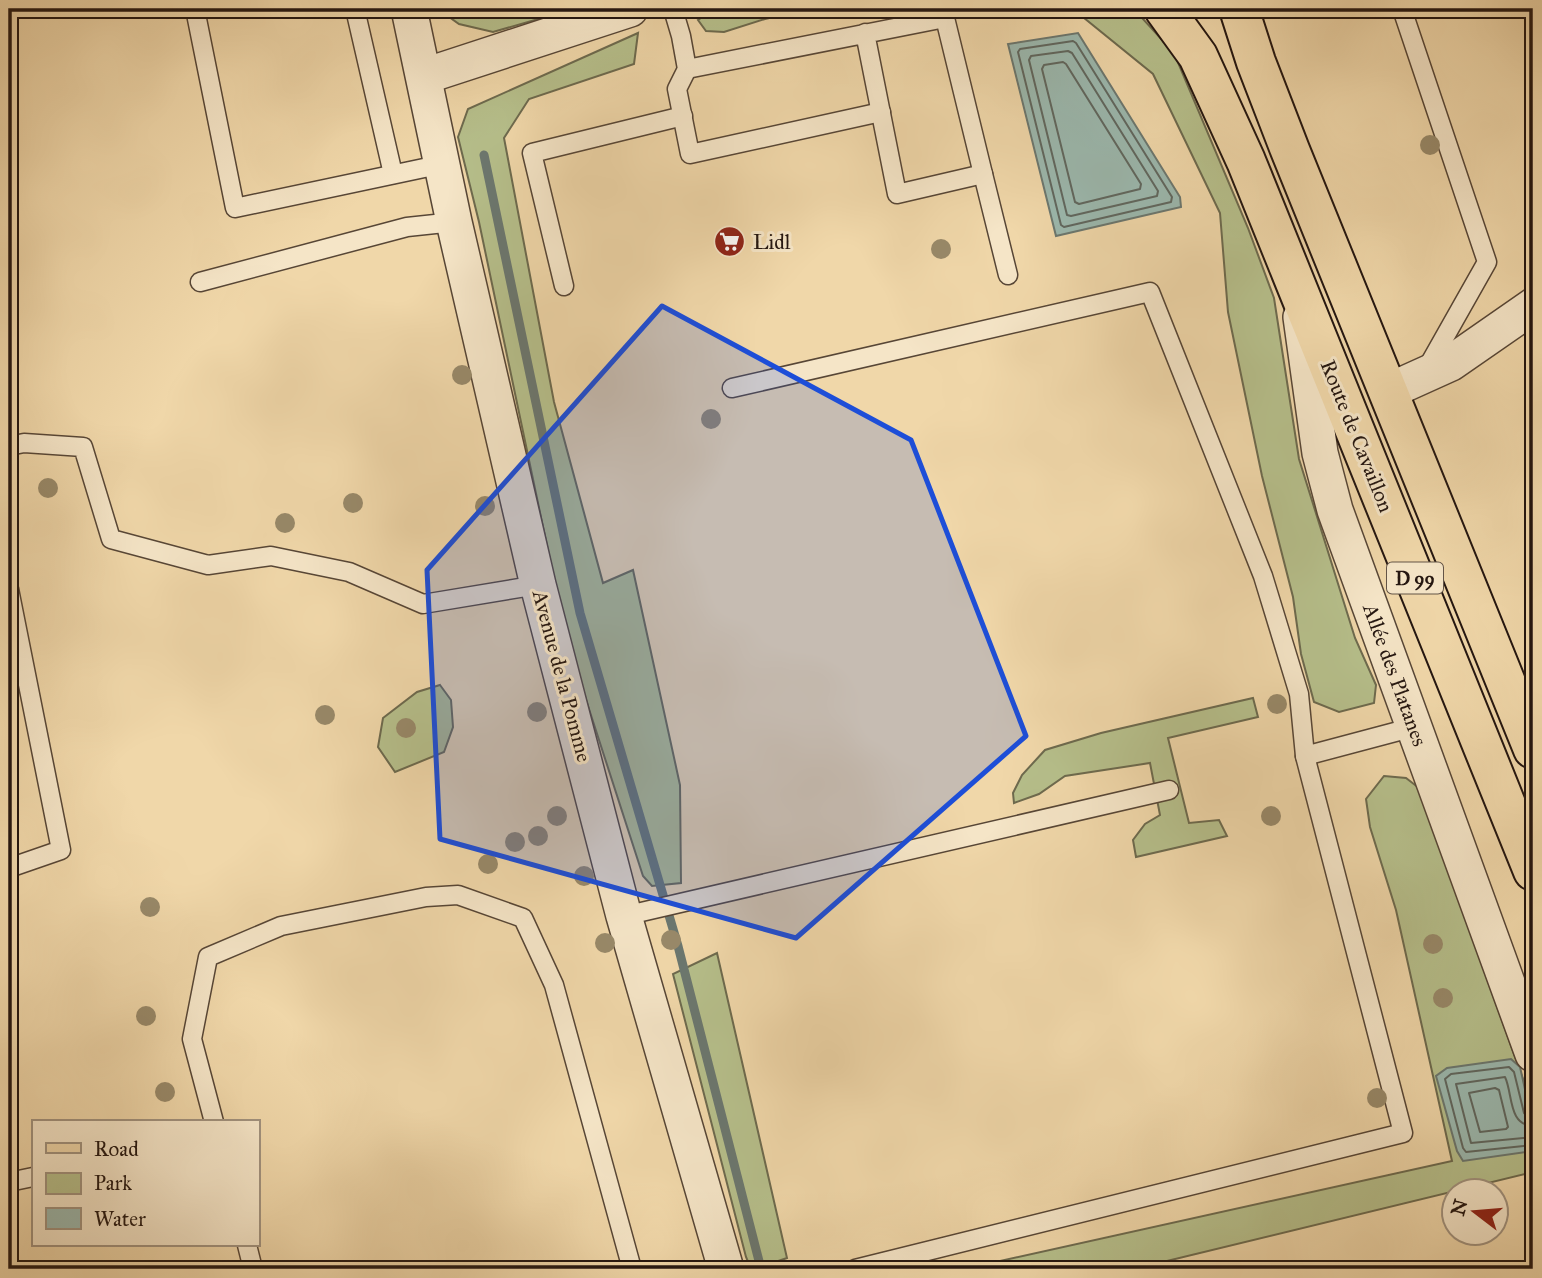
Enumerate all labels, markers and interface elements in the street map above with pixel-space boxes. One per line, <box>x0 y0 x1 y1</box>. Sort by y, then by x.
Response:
supermarket icon: Lidl <box>713 225 747 259</box>
place label: Lidl <box>753 229 791 255</box>
street label: Route de Cavaillon <box>1315 356 1399 516</box>
road number: D 99 <box>1387 562 1443 594</box>
street label: Avenue de la Pomme <box>526 586 597 765</box>
street label: Allée des Platanes <box>1357 599 1433 750</box>
legend <box>32 1120 259 1246</box>
text: Road <box>94 1136 139 1162</box>
text: Park <box>94 1170 132 1196</box>
north arrow <box>1440 1176 1510 1246</box>
text: N <box>1446 1197 1472 1218</box>
text: Water <box>94 1206 146 1232</box>

